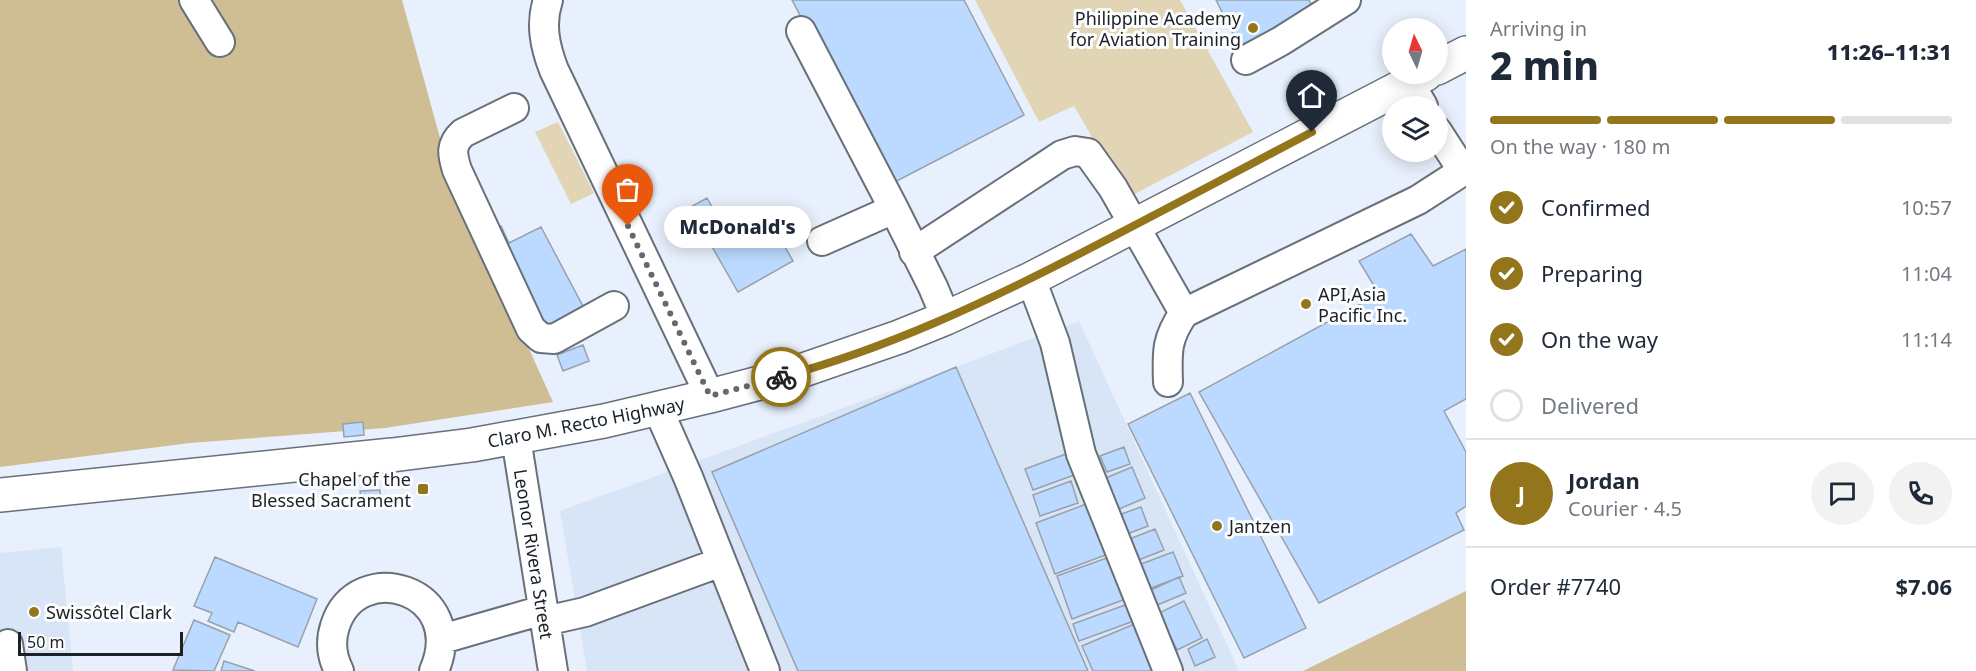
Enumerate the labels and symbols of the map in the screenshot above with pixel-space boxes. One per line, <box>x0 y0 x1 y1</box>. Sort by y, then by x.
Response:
place label: Philippine Academy for Aviation Training <box>1070 6 1242 51</box>
north arrow <box>1382 18 1448 84</box>
marker: Philippine Academy for Aviation Training <box>1246 21 1260 35</box>
pin <box>1286 70 1337 132</box>
pin <box>602 164 653 226</box>
callout: McDonald's <box>664 205 811 247</box>
place label: API,Asia Pacific Inc. <box>1318 282 1407 327</box>
marker: API,Asia Pacific Inc. <box>1299 297 1313 311</box>
courier <box>751 347 811 407</box>
street label: Claro M. Recto Highway <box>485 391 687 453</box>
place label: Chapel of the Blessed Sacrament <box>251 467 411 512</box>
street label: Leonor Rivera Street <box>509 467 559 641</box>
marker: Chapel of the Blessed Sacrament <box>416 482 430 496</box>
place label: Jantzen <box>1227 514 1291 538</box>
marker: Jantzen <box>1210 519 1224 533</box>
place label: Swissôtel Clark <box>46 600 172 624</box>
marker: Swissôtel Clark <box>27 605 41 619</box>
scale bar <box>18 629 183 656</box>

